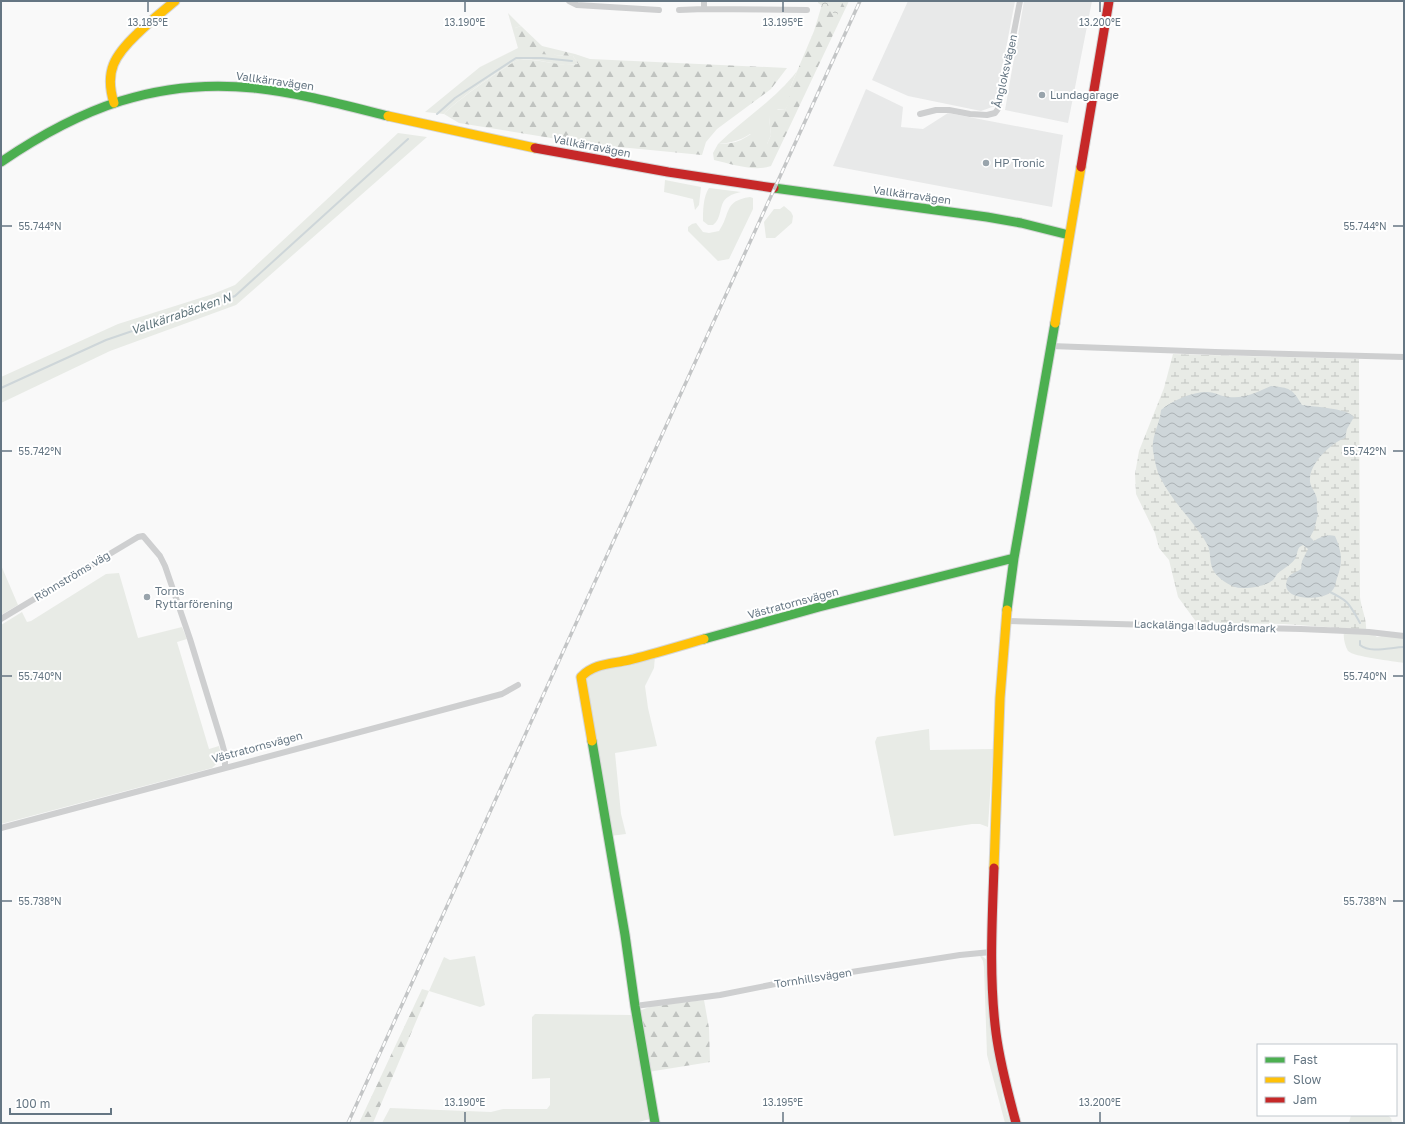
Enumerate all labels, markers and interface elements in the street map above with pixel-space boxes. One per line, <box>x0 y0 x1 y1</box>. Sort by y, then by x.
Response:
text: 13.185°E <box>128 16 168 28</box>
text: 13.190°E <box>445 16 485 28</box>
text: 13.195°E <box>763 16 803 28</box>
text: 13.200°E <box>1079 16 1121 28</box>
street label: Ångloksvägen <box>990 33 1019 109</box>
street label: Vallkärravägen <box>235 69 315 92</box>
place label: Lundagarage <box>1050 88 1119 101</box>
marker: Lundagarage <box>1037 90 1047 100</box>
street label: Vallkärravägen <box>552 132 632 159</box>
place label: HP Tronic <box>994 156 1045 169</box>
marker: HP Tronic <box>981 158 991 168</box>
street label: Vallkärravägen <box>872 183 952 206</box>
text: 55.744°N <box>18 220 62 232</box>
text: 55.744°N <box>1343 220 1387 232</box>
water label: Vallkärrabäcken N <box>129 289 235 338</box>
text: 55.742°N <box>18 445 62 457</box>
text: 55.742°N <box>1343 445 1387 457</box>
street label: Rönnströms väg <box>32 548 112 603</box>
place label: Torns Ryttarförening <box>155 584 233 610</box>
street label: Västratornsvägen <box>746 584 840 621</box>
marker: Torns Ryttarförening <box>142 592 152 602</box>
street label: Lackalänga ladugårdsmark <box>1134 617 1276 634</box>
text: 55.740°N <box>18 670 62 682</box>
text: 55.740°N <box>1343 670 1387 682</box>
street label: Västratornsvägen <box>210 728 304 765</box>
text: 55.738°N <box>18 895 62 907</box>
text: 55.738°N <box>1343 895 1387 907</box>
street label: Tornhillsvägen <box>773 965 853 990</box>
legend <box>1257 1044 1397 1116</box>
text: Fast <box>1293 1052 1318 1067</box>
text: Slow <box>1293 1072 1321 1087</box>
scale bar <box>10 1090 111 1116</box>
text: Jam <box>1293 1092 1317 1107</box>
text: 100 m <box>16 1096 50 1111</box>
text: 13.190°E <box>445 1096 485 1108</box>
text: 13.195°E <box>763 1096 803 1108</box>
text: 13.200°E <box>1079 1096 1121 1108</box>

